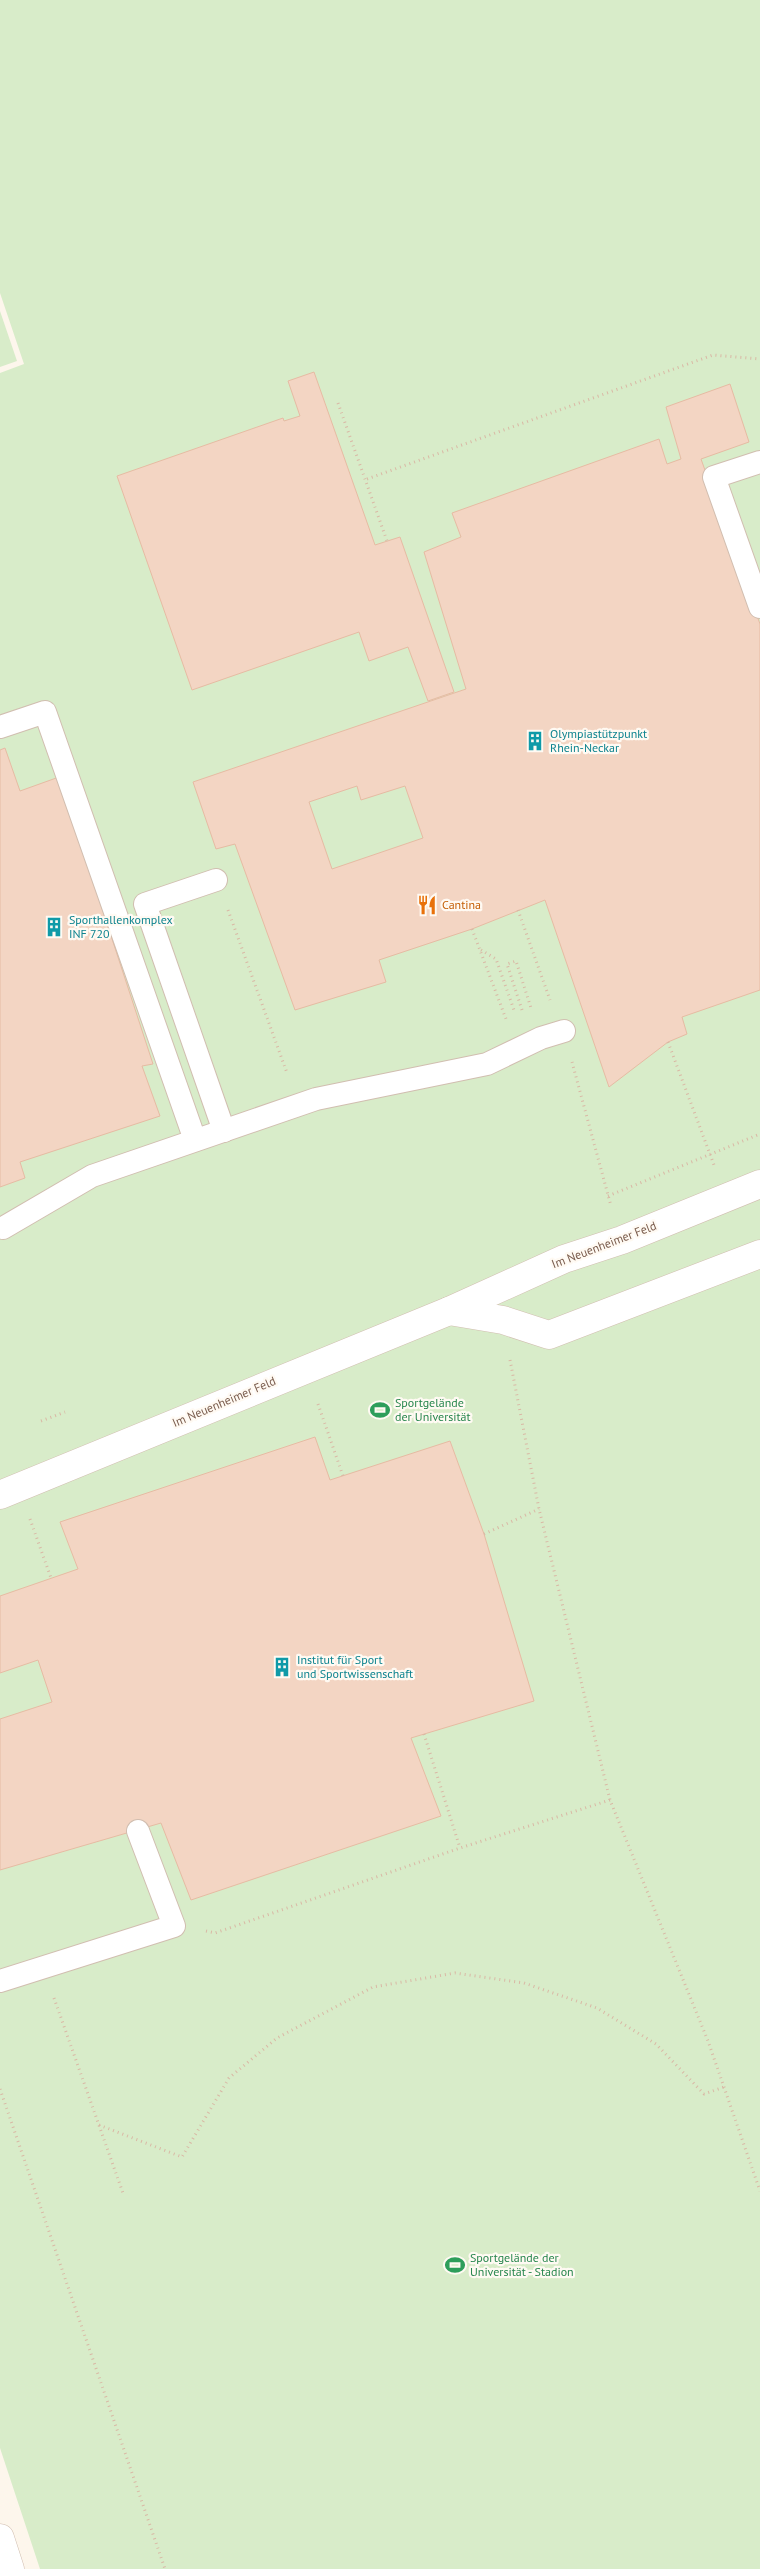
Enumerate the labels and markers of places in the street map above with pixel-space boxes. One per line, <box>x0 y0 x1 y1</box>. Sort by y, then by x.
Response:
place label: Olympiastützpunkt Rhein-Neckar <box>550 726 647 755</box>
building icon: Olympiastützpunkt Rhein-Neckar <box>524 730 546 752</box>
restaurant icon: Cantina <box>416 894 438 916</box>
place label: Cantina <box>442 897 481 912</box>
place label: Sporthallenkomplex INF 720 <box>69 912 173 941</box>
building icon: Sporthallenkomplex INF 720 <box>43 916 65 938</box>
place label: Sportgelände der Universität <box>395 1395 471 1424</box>
sports icon: Sportgelände der Universität <box>369 1399 391 1421</box>
place label: Institut für Sport und Sportwissenschaft <box>297 1652 413 1681</box>
building icon: Institut für Sport und Sportwissenschaft <box>271 1656 293 1678</box>
place label: Sportgelände der Universität - Stadion <box>470 2250 574 2279</box>
sports icon: Sportgelände der Universität - Stadion <box>444 2254 466 2276</box>

